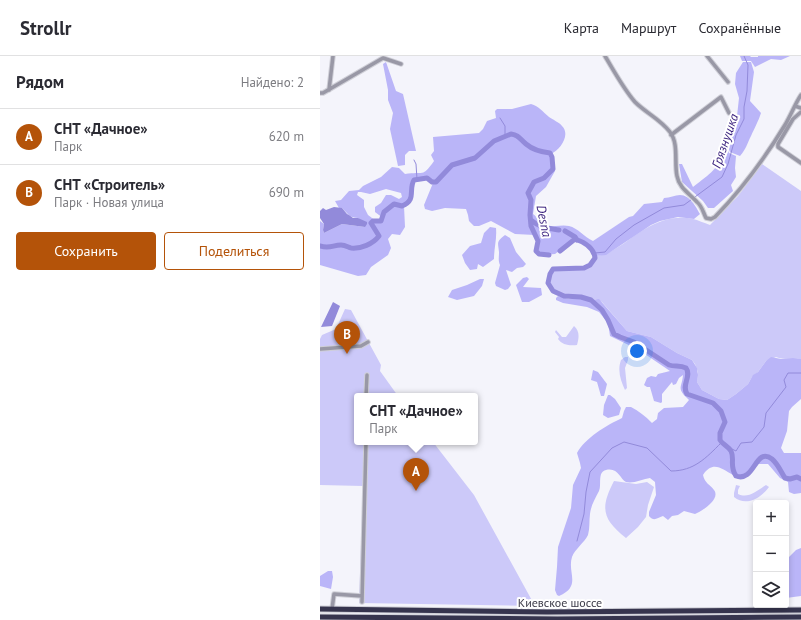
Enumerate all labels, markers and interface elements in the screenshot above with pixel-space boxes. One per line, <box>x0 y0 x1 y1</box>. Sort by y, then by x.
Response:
text: Strollr <box>20 16 71 40</box>
text: Карта <box>564 19 599 37</box>
text: Маршрут <box>621 19 676 37</box>
text: Сохранённые <box>698 19 781 37</box>
text: Рядом <box>16 71 64 93</box>
text: Найдено: 2 <box>241 74 304 91</box>
water label: Грязнушка <box>708 111 742 171</box>
text: СНТ «Дачное» <box>54 119 148 138</box>
text: A <box>25 128 33 145</box>
text: 620 m <box>269 128 304 145</box>
text: Парк <box>54 138 82 155</box>
text: СНТ «Строитель» <box>54 175 165 194</box>
text: B <box>25 184 33 201</box>
text: 690 m <box>269 184 304 201</box>
text: Парк · Новая улица <box>54 194 164 211</box>
water label: Desna <box>533 203 556 239</box>
button: Сохранить <box>16 232 156 270</box>
button: Поделиться <box>164 232 304 270</box>
pin: B <box>334 321 360 354</box>
your location <box>627 341 647 361</box>
popup <box>354 393 478 445</box>
text: СНТ «Дачное» <box>369 401 463 420</box>
text: Парк <box>369 420 397 437</box>
pin: A <box>403 458 429 491</box>
map controls <box>753 500 789 608</box>
button: + <box>753 500 789 536</box>
button: − <box>753 536 789 572</box>
button: layers <box>753 572 789 608</box>
street label: Киевское шоссе <box>518 595 602 610</box>

